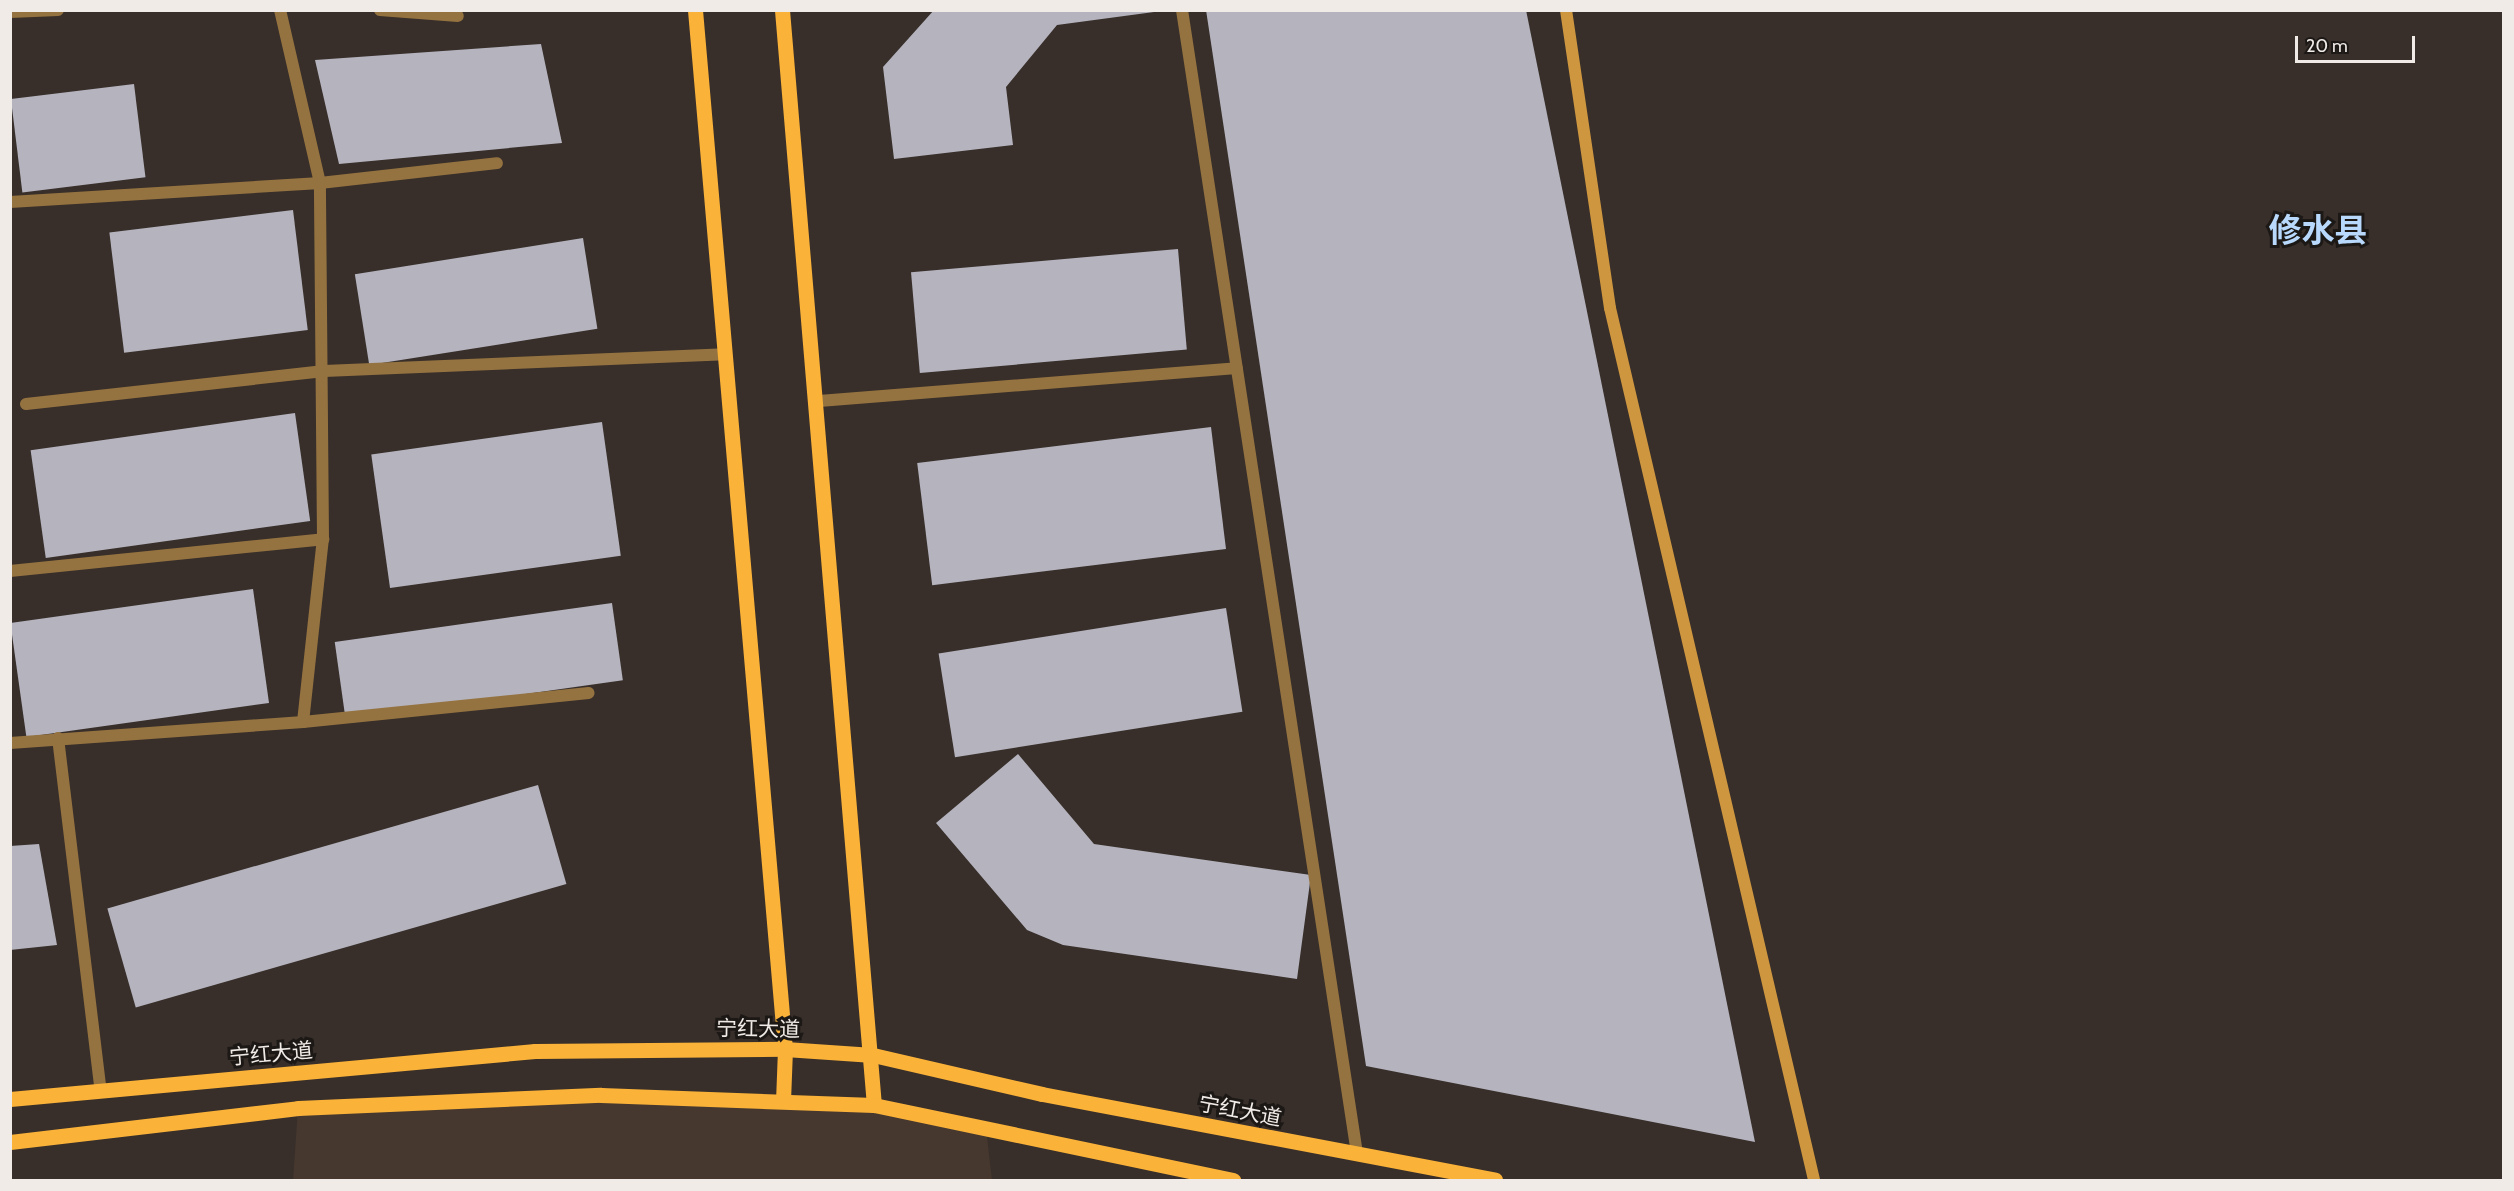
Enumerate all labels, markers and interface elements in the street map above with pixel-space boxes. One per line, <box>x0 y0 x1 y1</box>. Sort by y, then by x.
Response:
scale bar <box>2298 24 2418 62</box>
text: 20 m <box>2306 35 2348 57</box>
district label: 修水县 <box>2269 211 2367 251</box>
street label: 宁红大道 <box>716 1016 800 1042</box>
street label: 宁红大道 <box>228 1038 314 1070</box>
street label: 宁红大道 <box>1196 1091 1284 1131</box>

